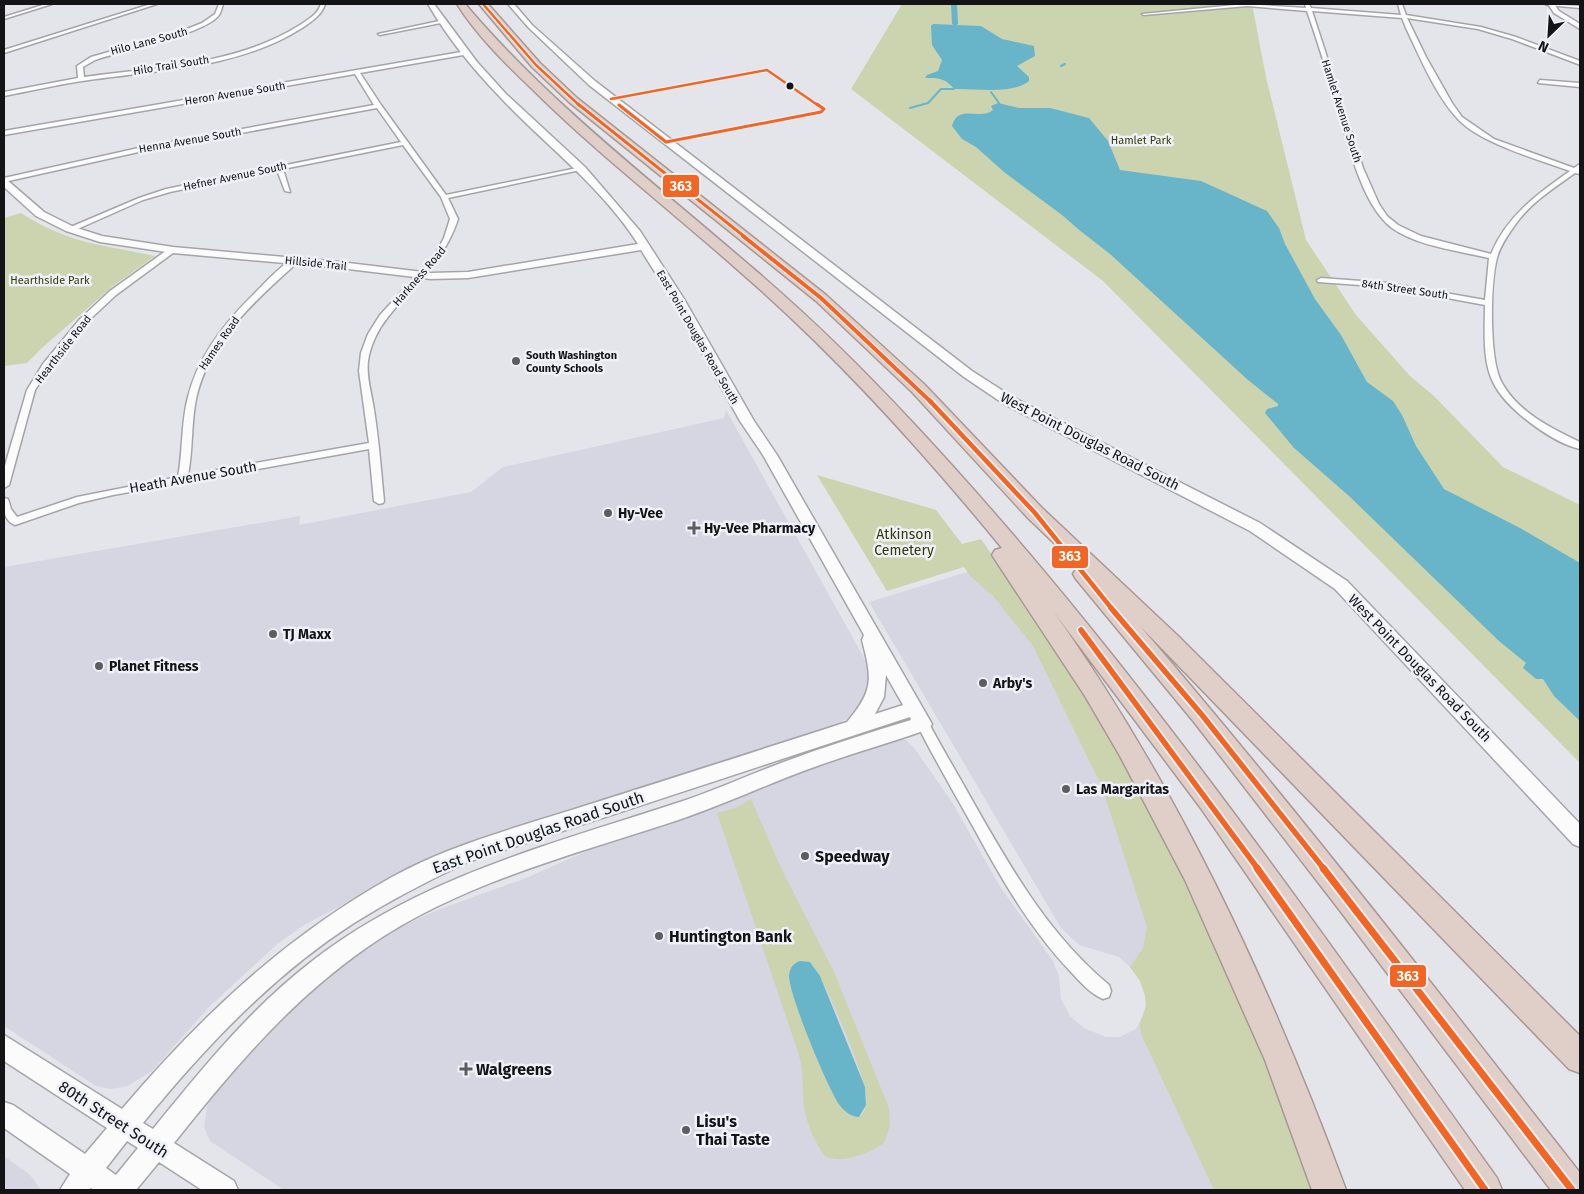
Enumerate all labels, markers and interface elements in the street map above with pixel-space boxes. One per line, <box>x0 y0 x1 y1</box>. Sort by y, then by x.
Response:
north arrow <box>1524 10 1574 60</box>
street label: Hilo Lane South <box>109 25 189 58</box>
text: N <box>1536 37 1552 56</box>
street label: Hilo Trail South <box>132 53 210 78</box>
street label: Hamlet Avenue South <box>1319 58 1364 164</box>
street label: Heron Avenue South <box>184 79 286 108</box>
unlabelled marker <box>785 81 795 91</box>
street label: Henna Avenue South <box>138 125 242 156</box>
park label: Hamlet Park <box>1111 134 1172 147</box>
street label: Hefner Avenue South <box>182 159 288 194</box>
line badge: 363 <box>662 174 700 198</box>
text: 363 <box>669 178 692 195</box>
street label: Harkness Road <box>390 244 449 309</box>
street label: Hillside Trail <box>284 254 348 273</box>
street label: East Point Douglas Road South <box>654 268 741 407</box>
park label: Hearthside Park <box>10 274 90 287</box>
street label: 84th Street South <box>1361 277 1449 302</box>
street label: Hearthside Road <box>33 313 94 386</box>
street label: Hames Road <box>196 314 243 373</box>
place label: South Washington County Schools <box>526 349 617 375</box>
marker: South Washington County Schools <box>510 355 522 367</box>
street label: West Point Douglas Road South <box>997 389 1182 494</box>
street label: Heath Avenue South <box>128 458 258 497</box>
place label: Hy-Vee <box>618 505 663 522</box>
marker: Hy-Vee <box>602 507 614 519</box>
place label: Hy-Vee Pharmacy <box>704 520 816 537</box>
marker: Hy-Vee Pharmacy <box>688 522 700 534</box>
park label: Atkinson Cemetery <box>874 526 934 559</box>
line badge: 363 <box>1051 545 1089 569</box>
text: 363 <box>1058 548 1081 565</box>
street label: West Point Douglas Road South <box>1344 591 1495 746</box>
place label: TJ Maxx <box>283 626 332 643</box>
marker: TJ Maxx <box>267 628 279 640</box>
place label: Planet Fitness <box>109 658 199 675</box>
marker: Planet Fitness <box>93 660 105 672</box>
place label: Arby's <box>992 675 1033 692</box>
marker: Arby's <box>977 677 989 689</box>
place label: Las Margaritas <box>1076 781 1169 798</box>
marker: Las Margaritas <box>1060 783 1072 795</box>
street label: East Point Douglas Road South <box>430 787 646 878</box>
place label: Speedway <box>815 847 890 866</box>
marker: Speedway <box>799 850 811 862</box>
place label: Huntington Bank <box>669 927 792 946</box>
marker: Huntington Bank <box>653 930 665 942</box>
line badge: 363 <box>1389 964 1427 988</box>
text: 363 <box>1396 968 1419 985</box>
place label: Walgreens <box>476 1060 552 1079</box>
marker: Walgreens <box>460 1063 472 1075</box>
street label: 80th Street South <box>55 1077 172 1162</box>
place label: Lisu's Thai Taste <box>696 1112 770 1149</box>
marker: Lisu's Thai Taste <box>680 1124 692 1136</box>

